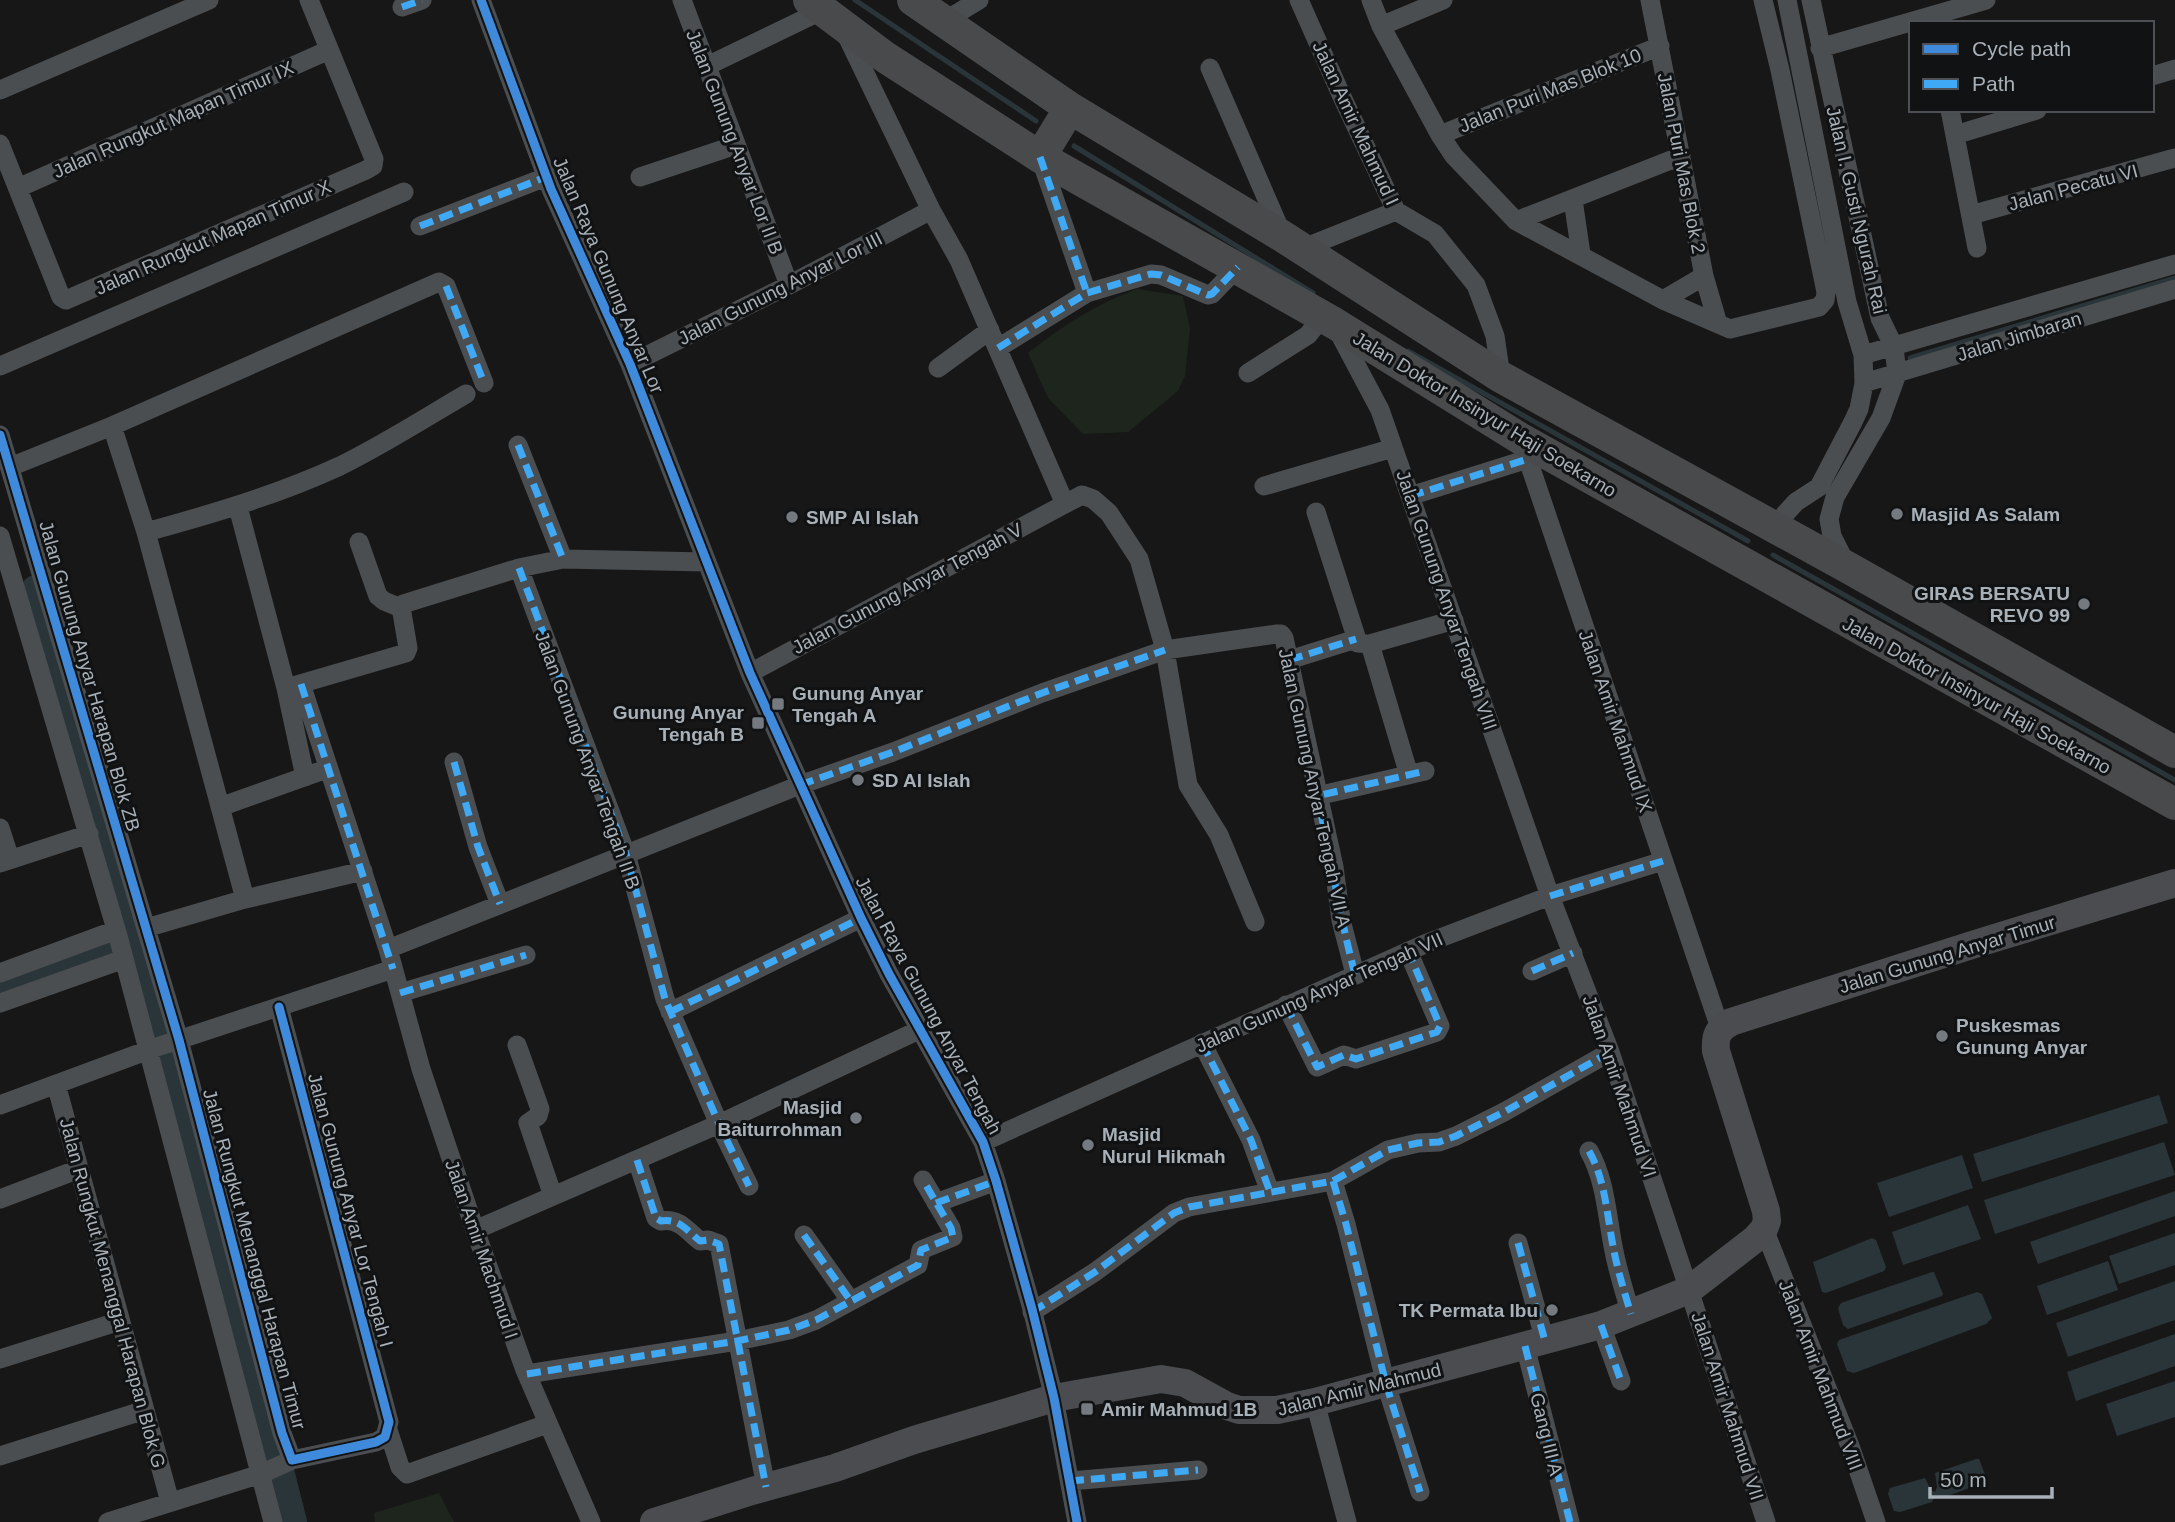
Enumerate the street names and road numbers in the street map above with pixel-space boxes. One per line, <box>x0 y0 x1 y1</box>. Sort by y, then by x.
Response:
street label: Jalan Gunung Anyar Lor II B <box>682 27 787 257</box>
street label: Jalan Amir Mahmud I <box>1308 38 1403 209</box>
street label: Jalan Puri Mas Blok 10 <box>1456 44 1644 137</box>
street label: Jalan Rungkut Mapan Timur IX <box>50 57 297 182</box>
street label: Jalan Puri Mas Blok 2 <box>1654 71 1709 255</box>
street label: Jalan I. Gusti Ngurah Rai <box>1822 104 1891 316</box>
street label: Jalan Raya Gunung Anyar Lor <box>549 154 668 397</box>
street label: Jalan Pecatu VI <box>2006 160 2140 215</box>
street label: Jalan Rungkut Mapan Timur X <box>92 176 335 299</box>
street label: Jalan Gunung Anyar Lor III <box>675 228 886 349</box>
street label: Jalan Jimbaran <box>1954 308 2084 365</box>
street label: Jalan Doktor Insinyur Haji Soekarno <box>1349 327 1620 501</box>
street label: Jalan Gunung Anyar Tengah VIII <box>1392 468 1501 733</box>
street label: Jalan Gunung Anyar Harapan Blok ZB <box>35 518 144 834</box>
street label: Jalan Gunung Anyar Tengah V <box>789 519 1026 658</box>
street label: Jalan Doktor Insinyur Haji Soekarno <box>1839 613 2114 778</box>
street label: Jalan Amir Mahmud IX <box>1574 627 1657 815</box>
street label: Jalan Gunung Anyar Tengah II B <box>531 628 644 892</box>
street label: Jalan Gunung Anyar Tengah VII A <box>1275 647 1354 930</box>
street label: Jalan Raya Gunung Anyar Tengah <box>851 873 1006 1138</box>
street label: Jalan Gunung Anyar Timur <box>1837 911 2058 997</box>
street label: Jalan Gunung Anyar Tengah VII <box>1193 928 1446 1057</box>
street label: Jalan Amir Mahmud VI <box>1578 992 1661 1180</box>
street label: Jalan Gunung Anyar Lor Tengah I <box>304 1071 397 1349</box>
street label: Jalan Rungkut Menanggal Harapan Timur <box>199 1087 310 1432</box>
street label: Jalan Rungkut Menanggal Harapan Blok G <box>56 1116 169 1470</box>
street label: Jalan Amir Machmud I <box>441 1157 522 1341</box>
street label: Jalan Amir Mahmud VIII <box>1775 1277 1866 1473</box>
street label: Jalan Amir Mahmud VII <box>1687 1310 1768 1503</box>
street label: Jalan Amir Mahmud <box>1275 1359 1443 1420</box>
street label: Gang III A <box>1526 1391 1567 1478</box>

